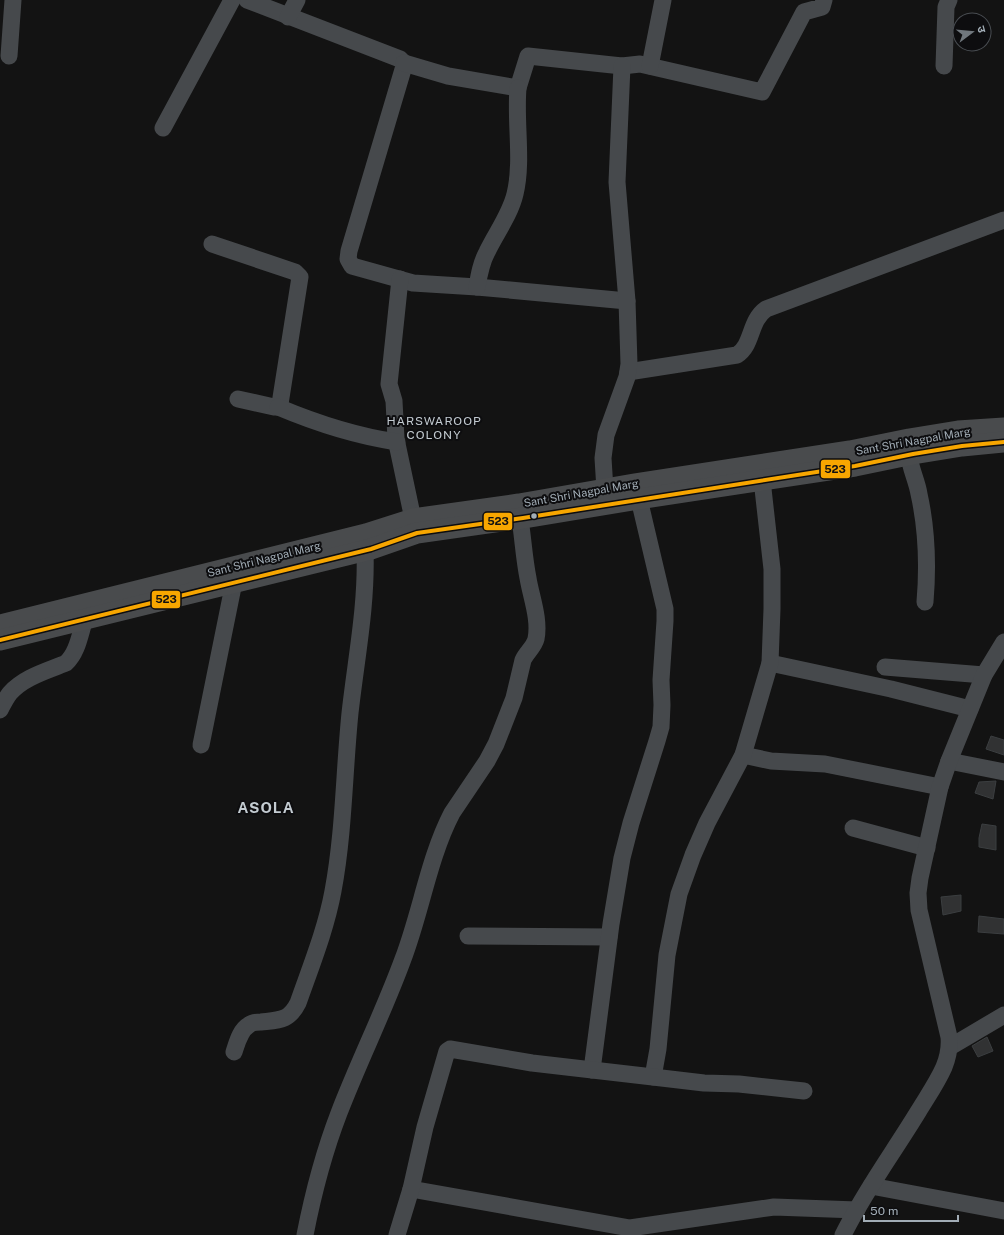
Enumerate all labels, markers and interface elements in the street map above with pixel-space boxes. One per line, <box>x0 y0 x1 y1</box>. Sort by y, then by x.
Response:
north arrow <box>952 12 992 52</box>
text: उ <box>975 24 988 35</box>
district label: HARSWAROOP COLONY <box>386 414 482 442</box>
street label: Sant Shri Nagpal Marg <box>855 425 972 457</box>
line badge: 523 <box>820 459 851 479</box>
text: 523 <box>824 463 846 475</box>
street label: Sant Shri Nagpal Marg <box>523 477 640 509</box>
unlabelled marker <box>529 511 539 521</box>
line badge: 523 <box>483 512 513 531</box>
text: 523 <box>487 515 509 527</box>
street label: Sant Shri Nagpal Marg <box>206 539 322 579</box>
line badge: 523 <box>151 590 181 609</box>
text: 523 <box>155 593 177 605</box>
district label: ASOLA <box>237 799 295 816</box>
scale bar <box>864 1197 958 1223</box>
text: 50 m <box>870 1204 898 1218</box>

